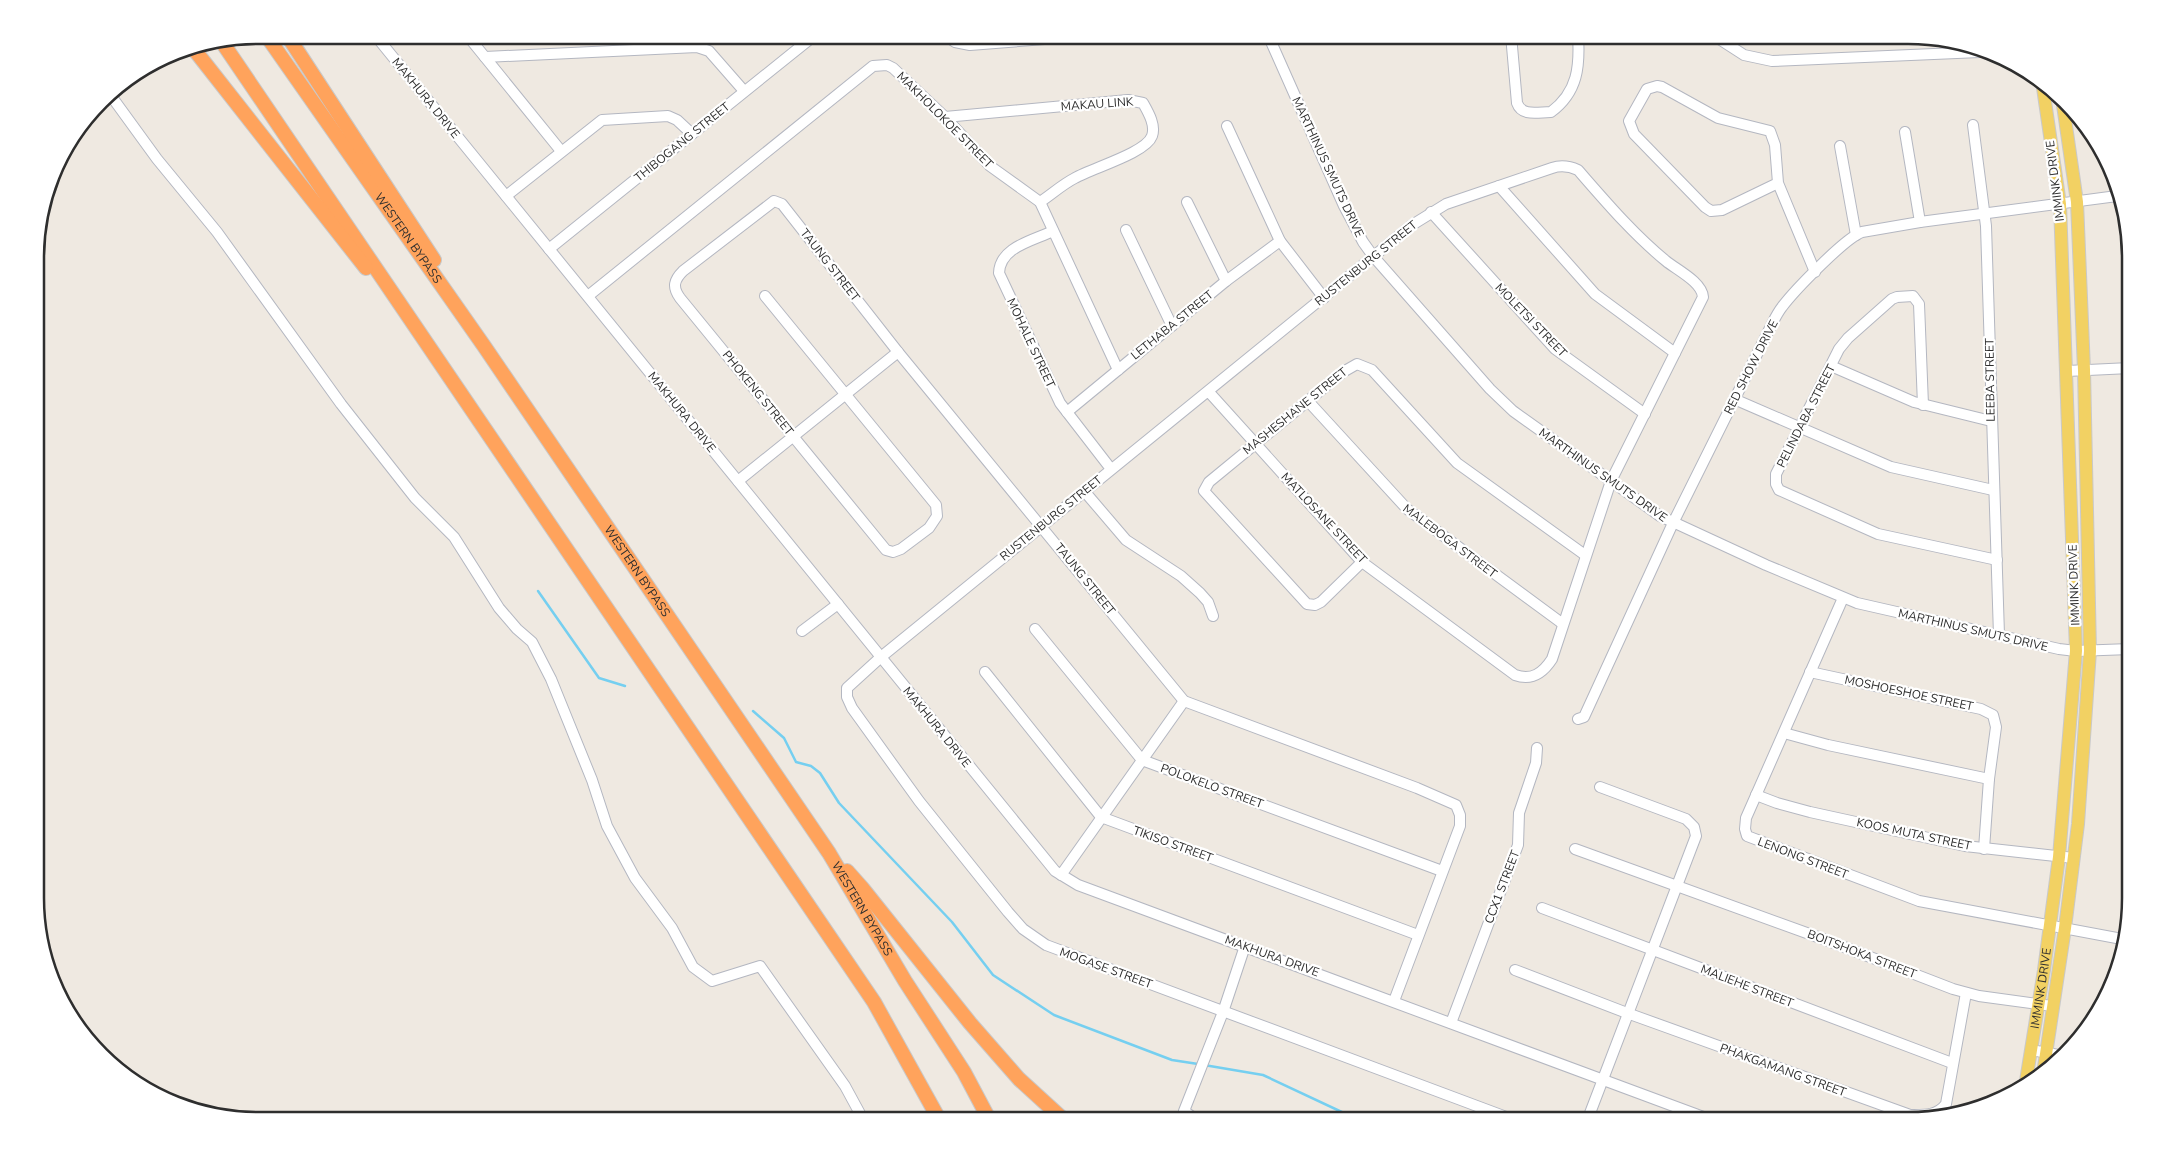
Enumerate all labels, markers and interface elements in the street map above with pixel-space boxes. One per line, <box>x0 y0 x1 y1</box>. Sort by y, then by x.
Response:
street label: MAKHURA DRIVE <box>389 54 463 142</box>
street label: MAKHOLOKOE STREET <box>893 68 997 172</box>
street label: MAKAU LINK <box>1060 93 1134 115</box>
street label: MARTHINUS SMUTS DRIVE <box>1288 94 1368 240</box>
street label: THIBOGANG STREET <box>631 98 734 185</box>
street label: IMMINK DRIVE <box>2042 140 2068 222</box>
street label: WESTERN BYPASS <box>371 190 446 287</box>
street label: RUSTENBURG STREET <box>1312 216 1421 309</box>
street label: TAUNG STREET <box>797 225 864 305</box>
street label: MOLETSI STREET <box>1492 280 1571 361</box>
street label: LETHABA STREET <box>1127 286 1217 363</box>
street label: MOHALE STREET <box>1003 295 1059 391</box>
street label: RED SHOW DRIVE <box>1720 317 1782 417</box>
street label: LEEBA STREET <box>1981 337 1999 422</box>
street label: PHOKENG STREET <box>719 347 798 439</box>
street label: PELINDABA STREET <box>1773 361 1839 470</box>
street label: MASHESHANE STREET <box>1239 363 1351 458</box>
street label: MAKHURA DRIVE <box>645 368 719 456</box>
street label: MARTHINUS SMUTS DRIVE <box>1536 424 1670 526</box>
street label: MATLOSANE STREET <box>1278 469 1371 568</box>
street label: RUSTENBURG STREET <box>997 471 1106 564</box>
street label: MALEBOGA STREET <box>1400 500 1501 582</box>
street label: WESTERN BYPASS <box>600 522 674 620</box>
street label: TAUNG STREET <box>1051 540 1119 619</box>
street label: IMMINK DRIVE <box>2065 544 2083 626</box>
street label: MARTHINUS SMUTS DRIVE <box>1896 605 2050 655</box>
street label: MOSHOESHOE STREET <box>1843 672 1976 715</box>
street label: MAKHURA DRIVE <box>900 683 974 771</box>
street label: POLOKELO STREET <box>1158 760 1266 812</box>
street label: KOOS MUTA STREET <box>1855 814 1973 854</box>
street label: TIKISO STREET <box>1131 822 1216 866</box>
street label: LENONG STREET <box>1755 833 1851 883</box>
street label: CCX1 STREET <box>1481 847 1524 926</box>
street label: WESTERN BYPASS <box>828 859 896 959</box>
street label: BOITSHOKA STREET <box>1805 926 1920 982</box>
street label: MAKHURA DRIVE <box>1223 931 1321 981</box>
street label: MOGASE STREET <box>1057 944 1155 993</box>
street label: IMMINK DRIVE <box>2027 947 2055 1030</box>
street label: MALIEHE STREET <box>1698 961 1796 1011</box>
street label: PHAKGAMANG STREET <box>1718 1040 1849 1101</box>

